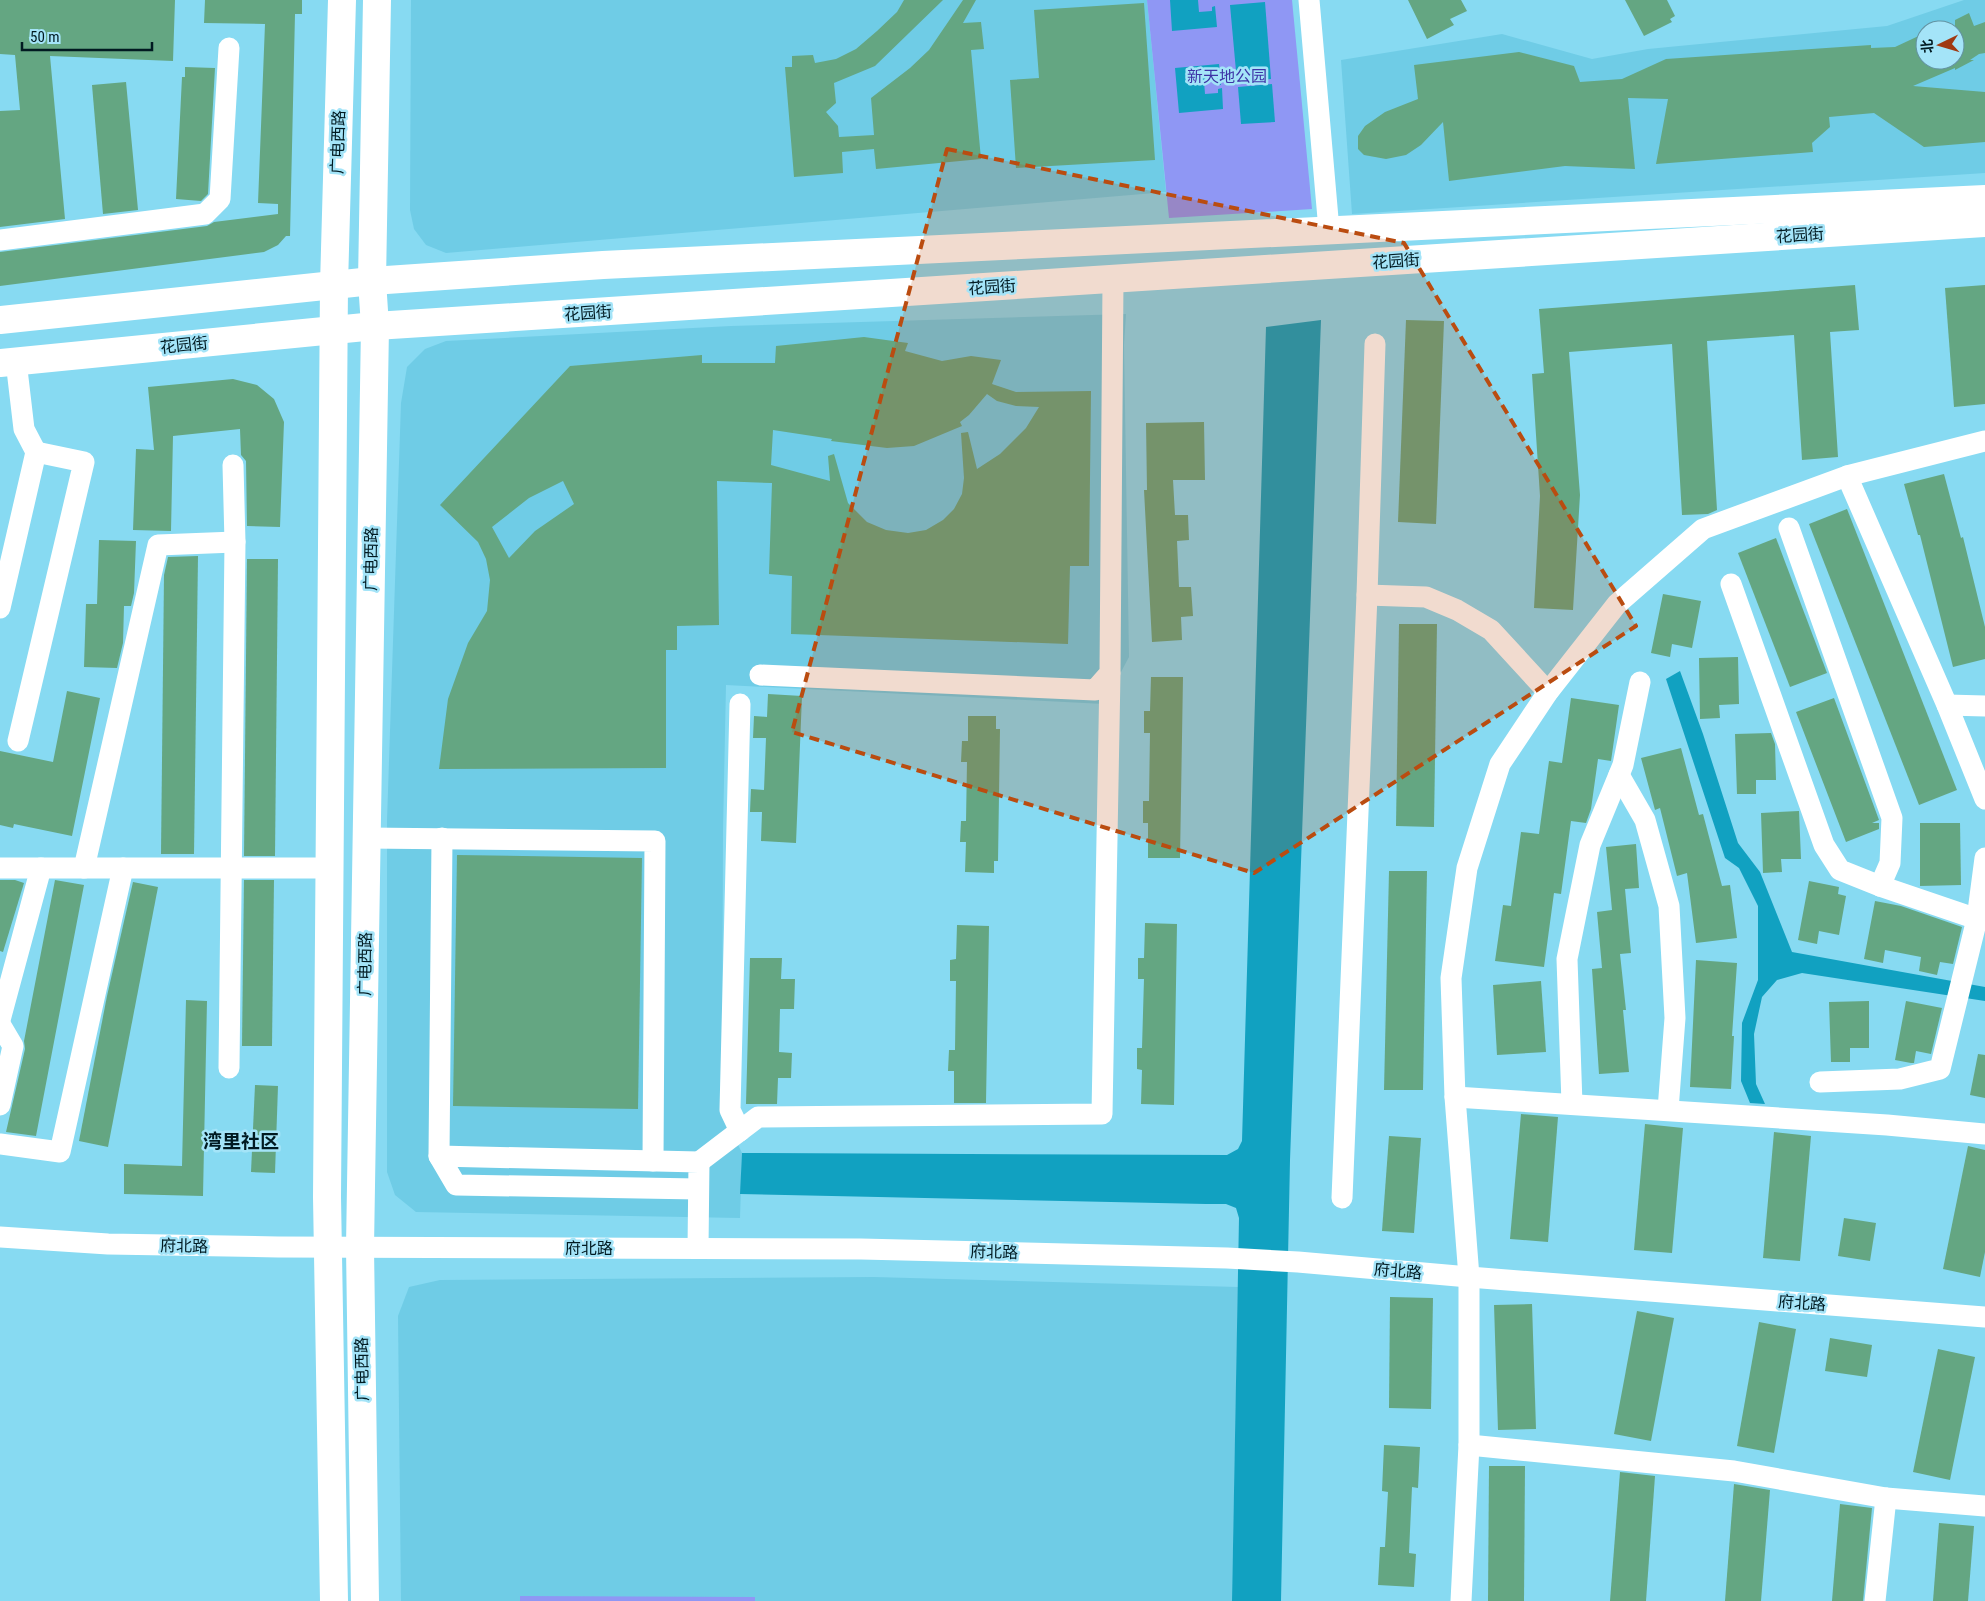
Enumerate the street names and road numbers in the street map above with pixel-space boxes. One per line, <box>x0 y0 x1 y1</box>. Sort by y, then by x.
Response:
street label: 广电西路 <box>327 110 349 174</box>
street label: 花园街 <box>1775 224 1825 246</box>
street label: 花园街 <box>1371 250 1421 272</box>
street label: 花园街 <box>967 276 1017 298</box>
street label: 花园街 <box>563 302 613 324</box>
street label: 花园街 <box>159 333 209 357</box>
street label: 广电西路 <box>361 527 381 591</box>
street label: 广电西路 <box>355 932 375 996</box>
street label: 府北路 <box>160 1236 208 1256</box>
street label: 府北路 <box>565 1239 613 1258</box>
street label: 府北路 <box>970 1242 1018 1262</box>
street label: 府北路 <box>1373 1259 1423 1283</box>
street label: 府北路 <box>1777 1292 1827 1314</box>
street label: 广电西路 <box>352 1337 372 1401</box>

